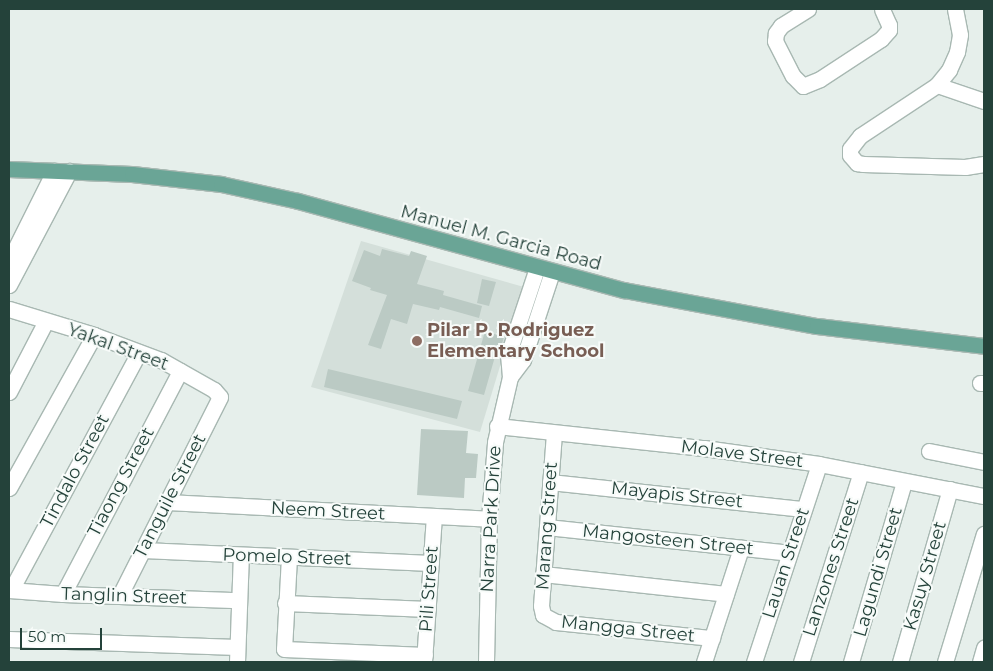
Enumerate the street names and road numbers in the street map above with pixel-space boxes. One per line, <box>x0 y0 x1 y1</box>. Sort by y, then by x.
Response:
street label: Manuel M. Garcia Road <box>398 201 604 275</box>
street label: Yakal Street <box>64 319 172 375</box>
street label: Tindalo Street <box>36 411 114 531</box>
street label: Tiaong Street <box>83 424 159 540</box>
street label: Tanguile Street <box>129 430 211 562</box>
street label: Molave Street <box>680 436 804 472</box>
street label: Narra Park Drive <box>476 445 506 593</box>
street label: Marang Street <box>532 461 562 591</box>
street label: Mayapis Street <box>610 477 744 513</box>
street label: Lanzones Street <box>798 495 864 639</box>
street label: Neem Street <box>270 497 386 525</box>
street label: Lauan Street <box>758 505 814 621</box>
street label: Lagundi Street <box>849 505 907 639</box>
street label: Kasuy Street <box>899 519 951 633</box>
street label: Mangosteen Street <box>581 520 755 560</box>
street label: Pomelo Street <box>222 544 352 570</box>
street label: Pili Street <box>415 545 443 633</box>
street label: Tanglin Street <box>61 583 187 609</box>
street label: Mangga Street <box>560 611 696 647</box>

